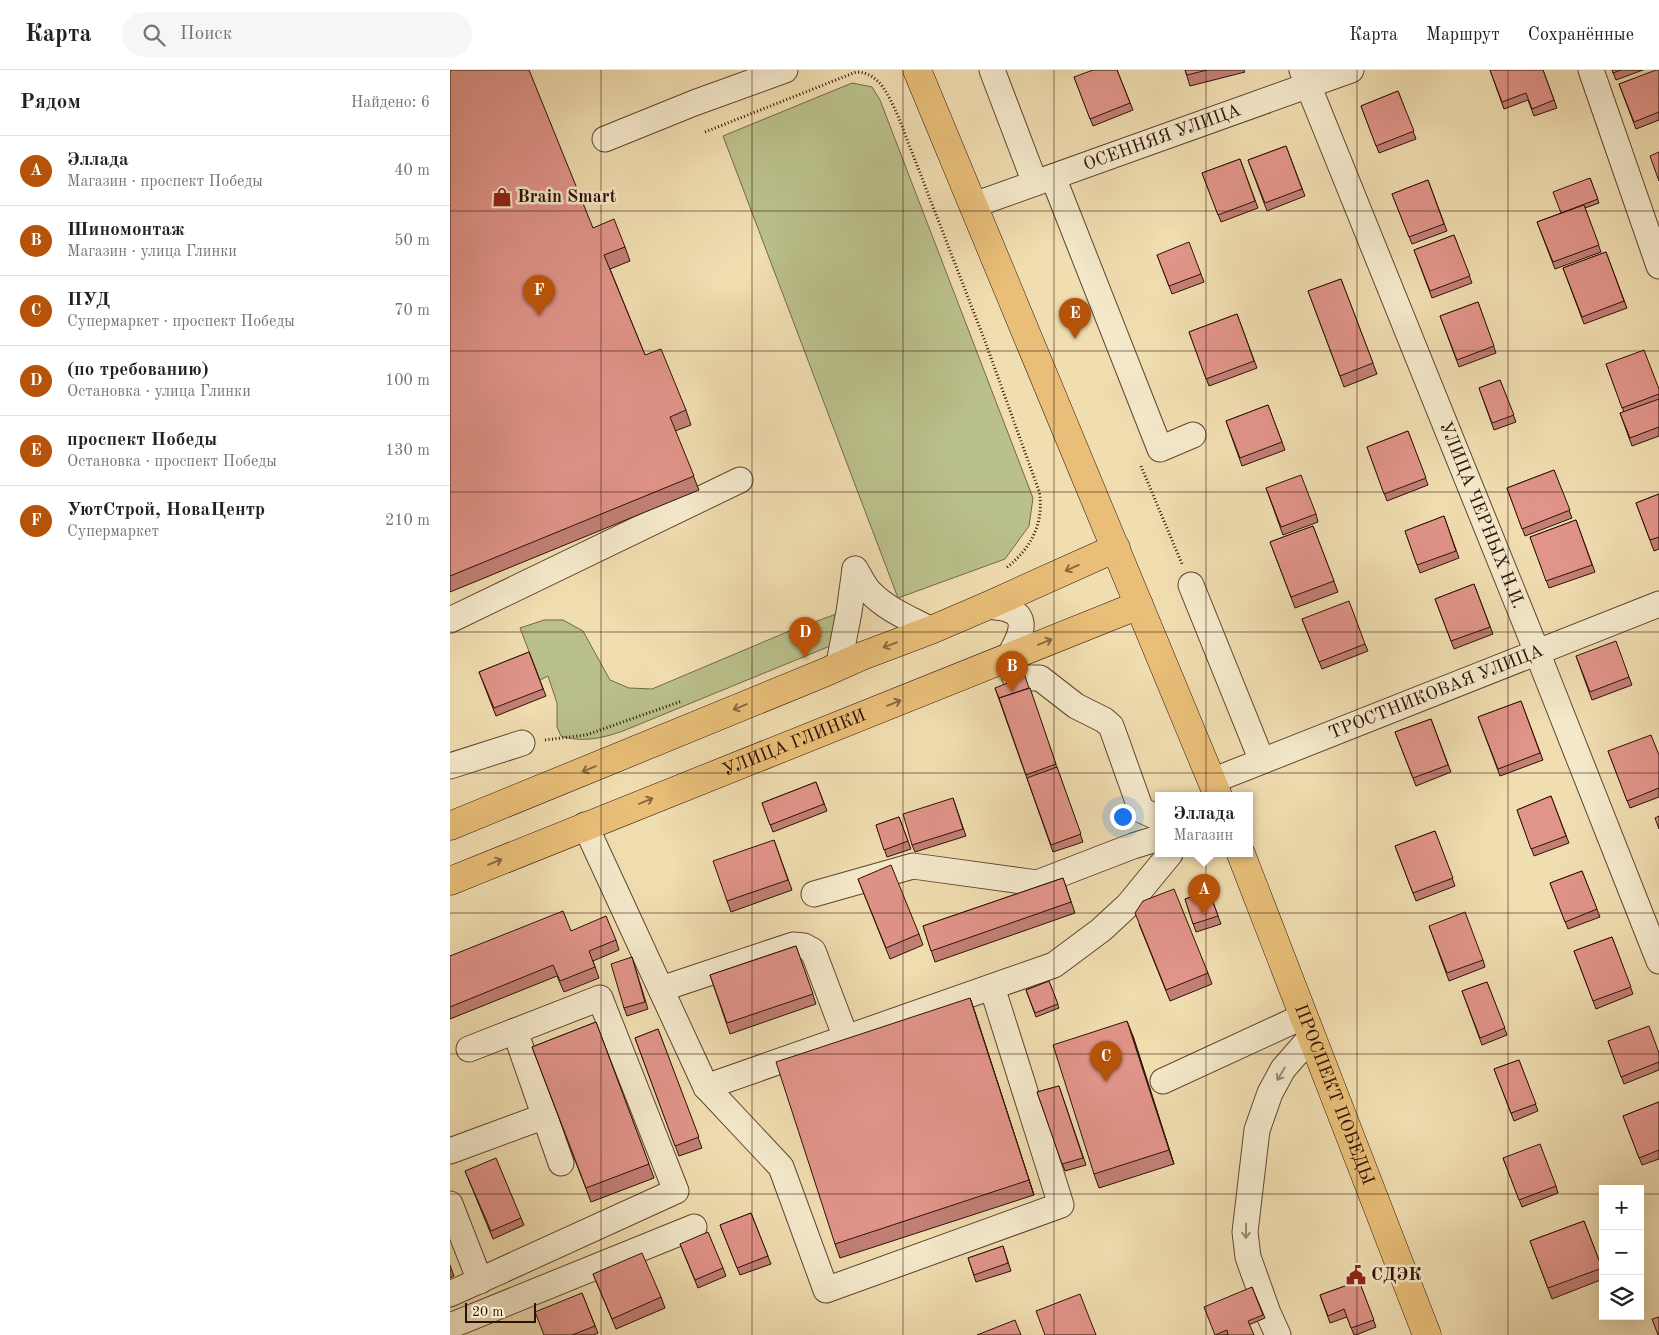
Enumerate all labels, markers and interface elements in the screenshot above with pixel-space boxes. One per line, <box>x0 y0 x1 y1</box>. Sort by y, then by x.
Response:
search box <box>122 12 472 57</box>
icon: search <box>140 21 168 49</box>
text: Карта <box>25 23 92 47</box>
text: Поиск <box>180 25 232 44</box>
text: Карта <box>1349 26 1398 44</box>
text: Маршрут <box>1426 26 1500 44</box>
text: Сохранённые <box>1528 26 1634 44</box>
text: Рядом <box>20 92 81 113</box>
text: Найдено: 6 <box>351 95 430 111</box>
street label: ОСЕННЯЯ УЛИЦА <box>1081 101 1244 174</box>
text: Эллада <box>67 151 129 170</box>
text: A <box>30 163 42 179</box>
text: 40 m <box>394 163 430 179</box>
text: Магазин · проспект Победы <box>67 174 263 190</box>
shop icon: Brain Smart <box>491 186 513 208</box>
place label: Brain Smart <box>517 188 617 206</box>
text: Шиномонтаж <box>67 221 185 240</box>
text: B <box>30 233 42 249</box>
text: 50 m <box>394 233 430 249</box>
text: Магазин · улица Глинки <box>67 244 237 260</box>
pin: F <box>523 275 555 316</box>
text: ПУД <box>67 291 110 310</box>
pin: E <box>1059 298 1091 339</box>
text: C <box>31 303 41 319</box>
text: 70 m <box>394 303 430 319</box>
text: Супермаркет · проспект Победы <box>67 314 295 330</box>
text: (по требованию) <box>67 361 209 380</box>
text: D <box>30 373 42 389</box>
text: 100 m <box>385 373 430 389</box>
text: Остановка · улица Глинки <box>67 384 251 400</box>
street label: УЛИЦА ЧЕРНЫХ Н.И. <box>1436 419 1528 611</box>
text: проспект Победы <box>67 431 217 450</box>
text: E <box>30 443 42 459</box>
text: 130 m <box>385 443 430 459</box>
text: Остановка · проспект Победы <box>67 454 277 470</box>
text: УютСтрой, НоваЦентр <box>67 501 265 520</box>
text: F <box>31 513 41 529</box>
text: 210 m <box>385 513 430 529</box>
text: Супермаркет <box>67 524 159 540</box>
one-way arrow <box>1065 564 1080 574</box>
pin: D <box>789 617 821 658</box>
one-way arrow <box>1037 637 1052 647</box>
one-way arrow <box>883 641 898 650</box>
street label: ТРОСТНИКОВАЯ УЛИЦА <box>1326 642 1546 743</box>
pin: B <box>996 651 1028 692</box>
one-way arrow <box>886 697 901 707</box>
one-way arrow <box>733 703 748 713</box>
street label: УЛИЦА ГЛИНКИ <box>720 706 869 780</box>
one-way arrow <box>582 765 597 774</box>
popup <box>1155 792 1253 857</box>
one-way arrow <box>638 796 653 806</box>
your location <box>1110 804 1136 830</box>
text: Эллада <box>1173 805 1235 824</box>
text: Магазин <box>1173 828 1233 844</box>
one-way arrow <box>487 857 502 867</box>
pin: A <box>1188 874 1220 915</box>
street label: ПРОСПЕКТ ПОБЕДЫ <box>1291 1002 1377 1187</box>
pin: C <box>1090 1041 1122 1082</box>
one-way arrow <box>1275 1067 1285 1081</box>
map controls <box>1599 1185 1644 1320</box>
button: + <box>1599 1185 1644 1230</box>
one-way arrow <box>1241 1222 1251 1239</box>
button: − <box>1599 1230 1644 1275</box>
public building icon: СДЭК <box>1345 1264 1367 1286</box>
place label: СДЭК <box>1371 1266 1421 1284</box>
button: layers <box>1599 1275 1644 1320</box>
scale bar <box>465 1300 536 1323</box>
text: 20 m <box>472 1305 503 1319</box>

